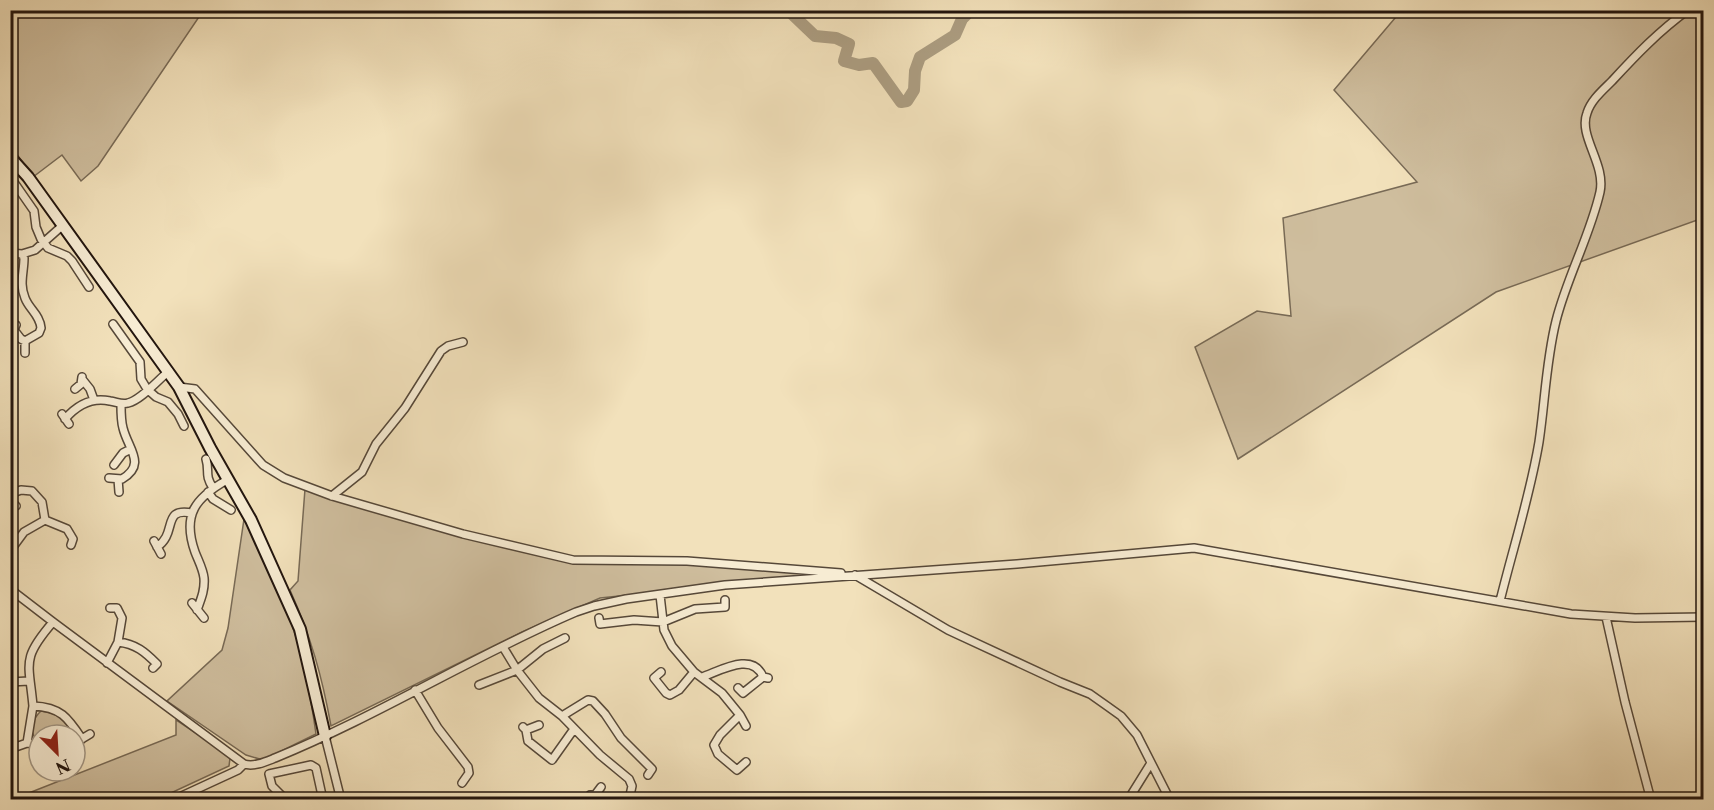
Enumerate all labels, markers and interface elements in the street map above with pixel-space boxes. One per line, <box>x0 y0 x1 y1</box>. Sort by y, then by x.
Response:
north arrow <box>27 723 87 783</box>
text: N <box>53 755 74 779</box>

